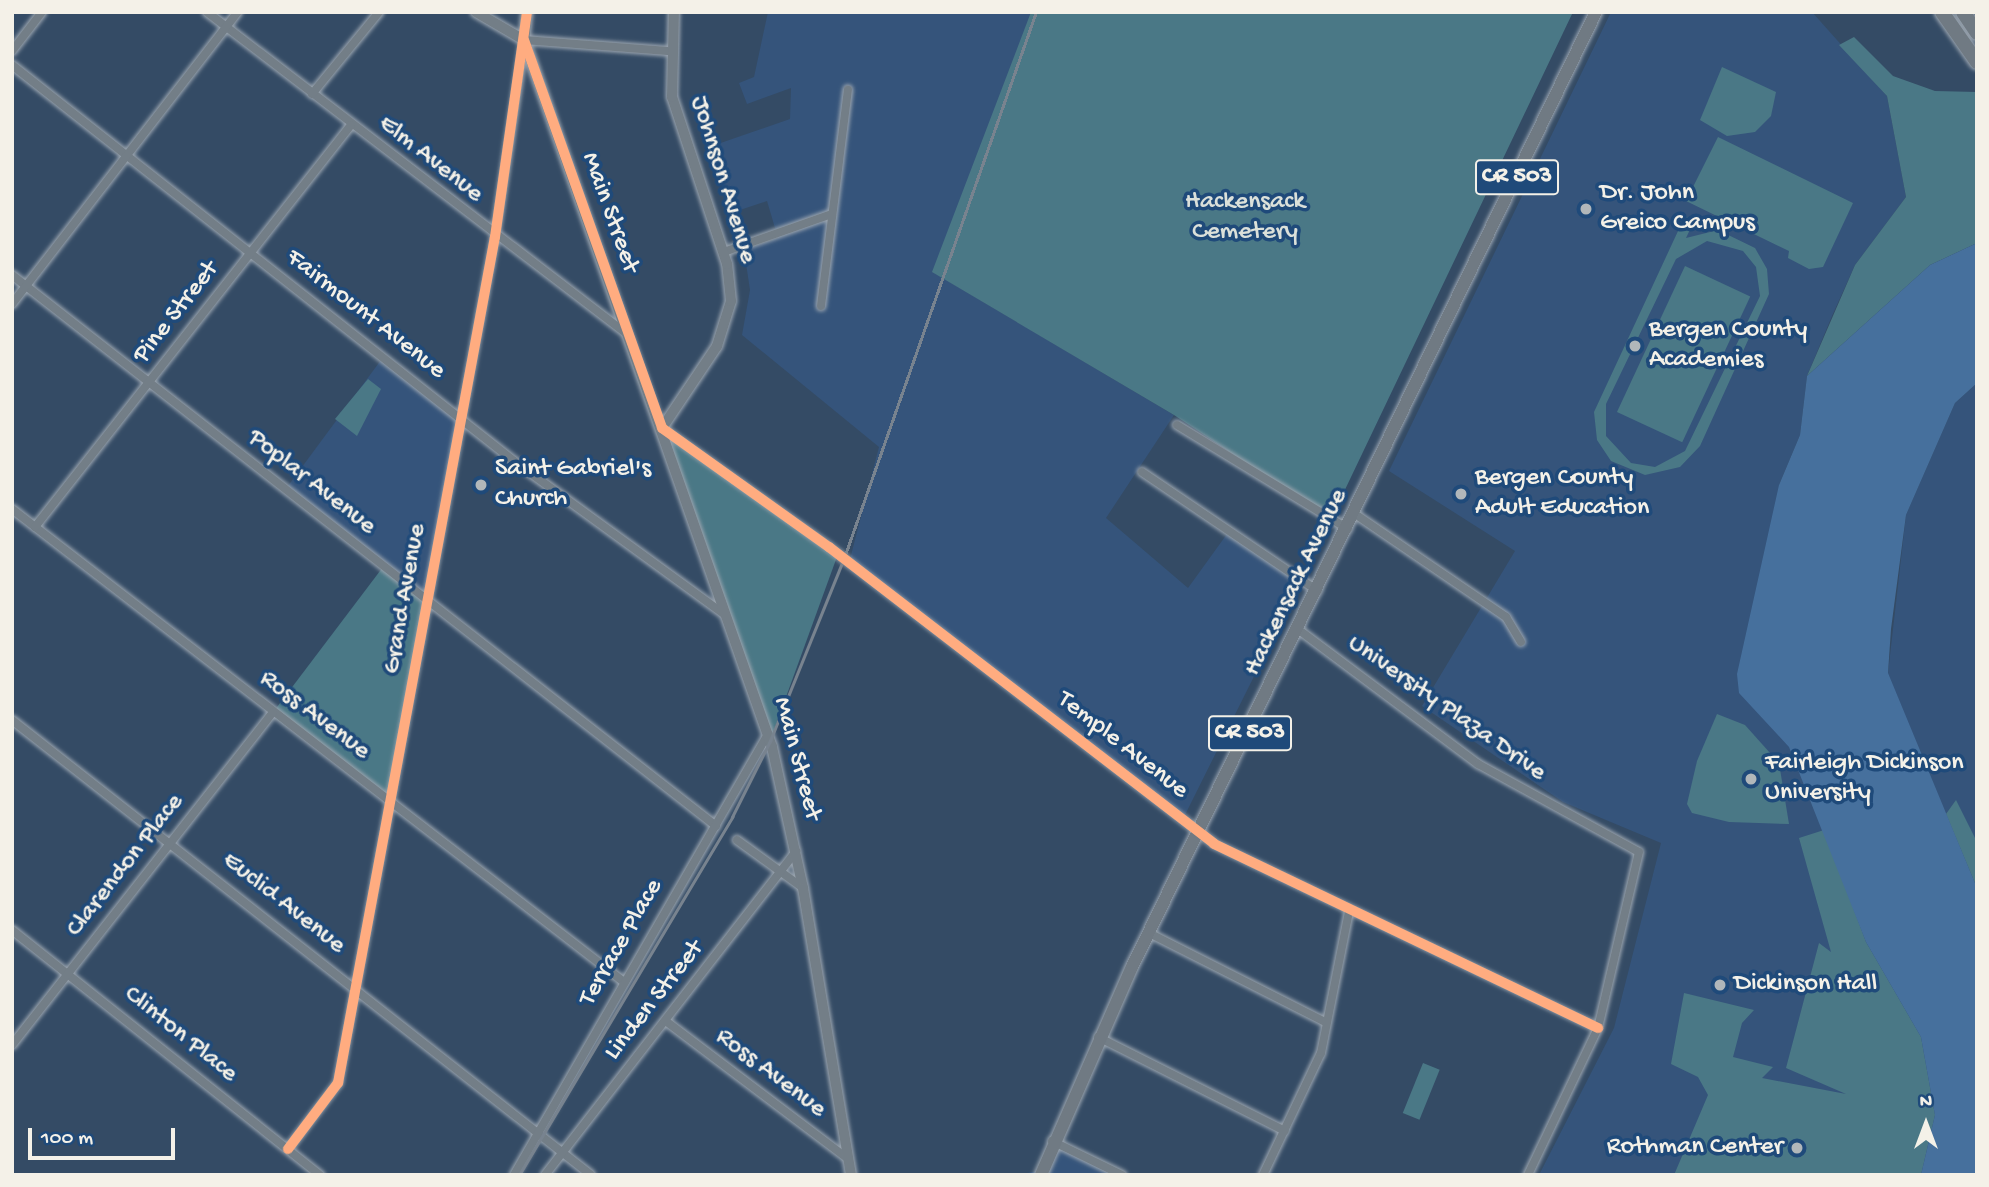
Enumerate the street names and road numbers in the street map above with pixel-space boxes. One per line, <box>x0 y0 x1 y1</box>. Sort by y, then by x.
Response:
street label: Johnson Avenue <box>682 93 762 267</box>
street label: Elm Avenue <box>371 109 489 211</box>
street label: Main Street <box>573 148 645 278</box>
road number: CR 503 <box>1475 156 1559 197</box>
street label: Fairmount Avenue <box>279 243 451 387</box>
street label: Pine Street <box>127 256 227 370</box>
street label: Poplar Avenue <box>241 423 381 543</box>
street label: Hackensack Avenue <box>1238 484 1356 682</box>
street label: Grand Avenue <box>377 521 435 677</box>
street label: University Plaza Drive <box>1341 629 1551 789</box>
street label: Ross Avenue <box>252 664 376 768</box>
street label: Temple Avenue <box>1050 685 1194 807</box>
street label: Main Street <box>765 694 827 824</box>
road number: CR 503 <box>1208 712 1292 754</box>
street label: Clarendon Place <box>60 788 192 944</box>
street label: Euclid Avenue <box>215 846 351 962</box>
street label: Terrace Place <box>573 874 671 1012</box>
street label: Linden Street <box>598 935 712 1067</box>
street label: Clinton Place <box>117 980 243 1090</box>
street label: Ross Avenue <box>708 1022 832 1126</box>

